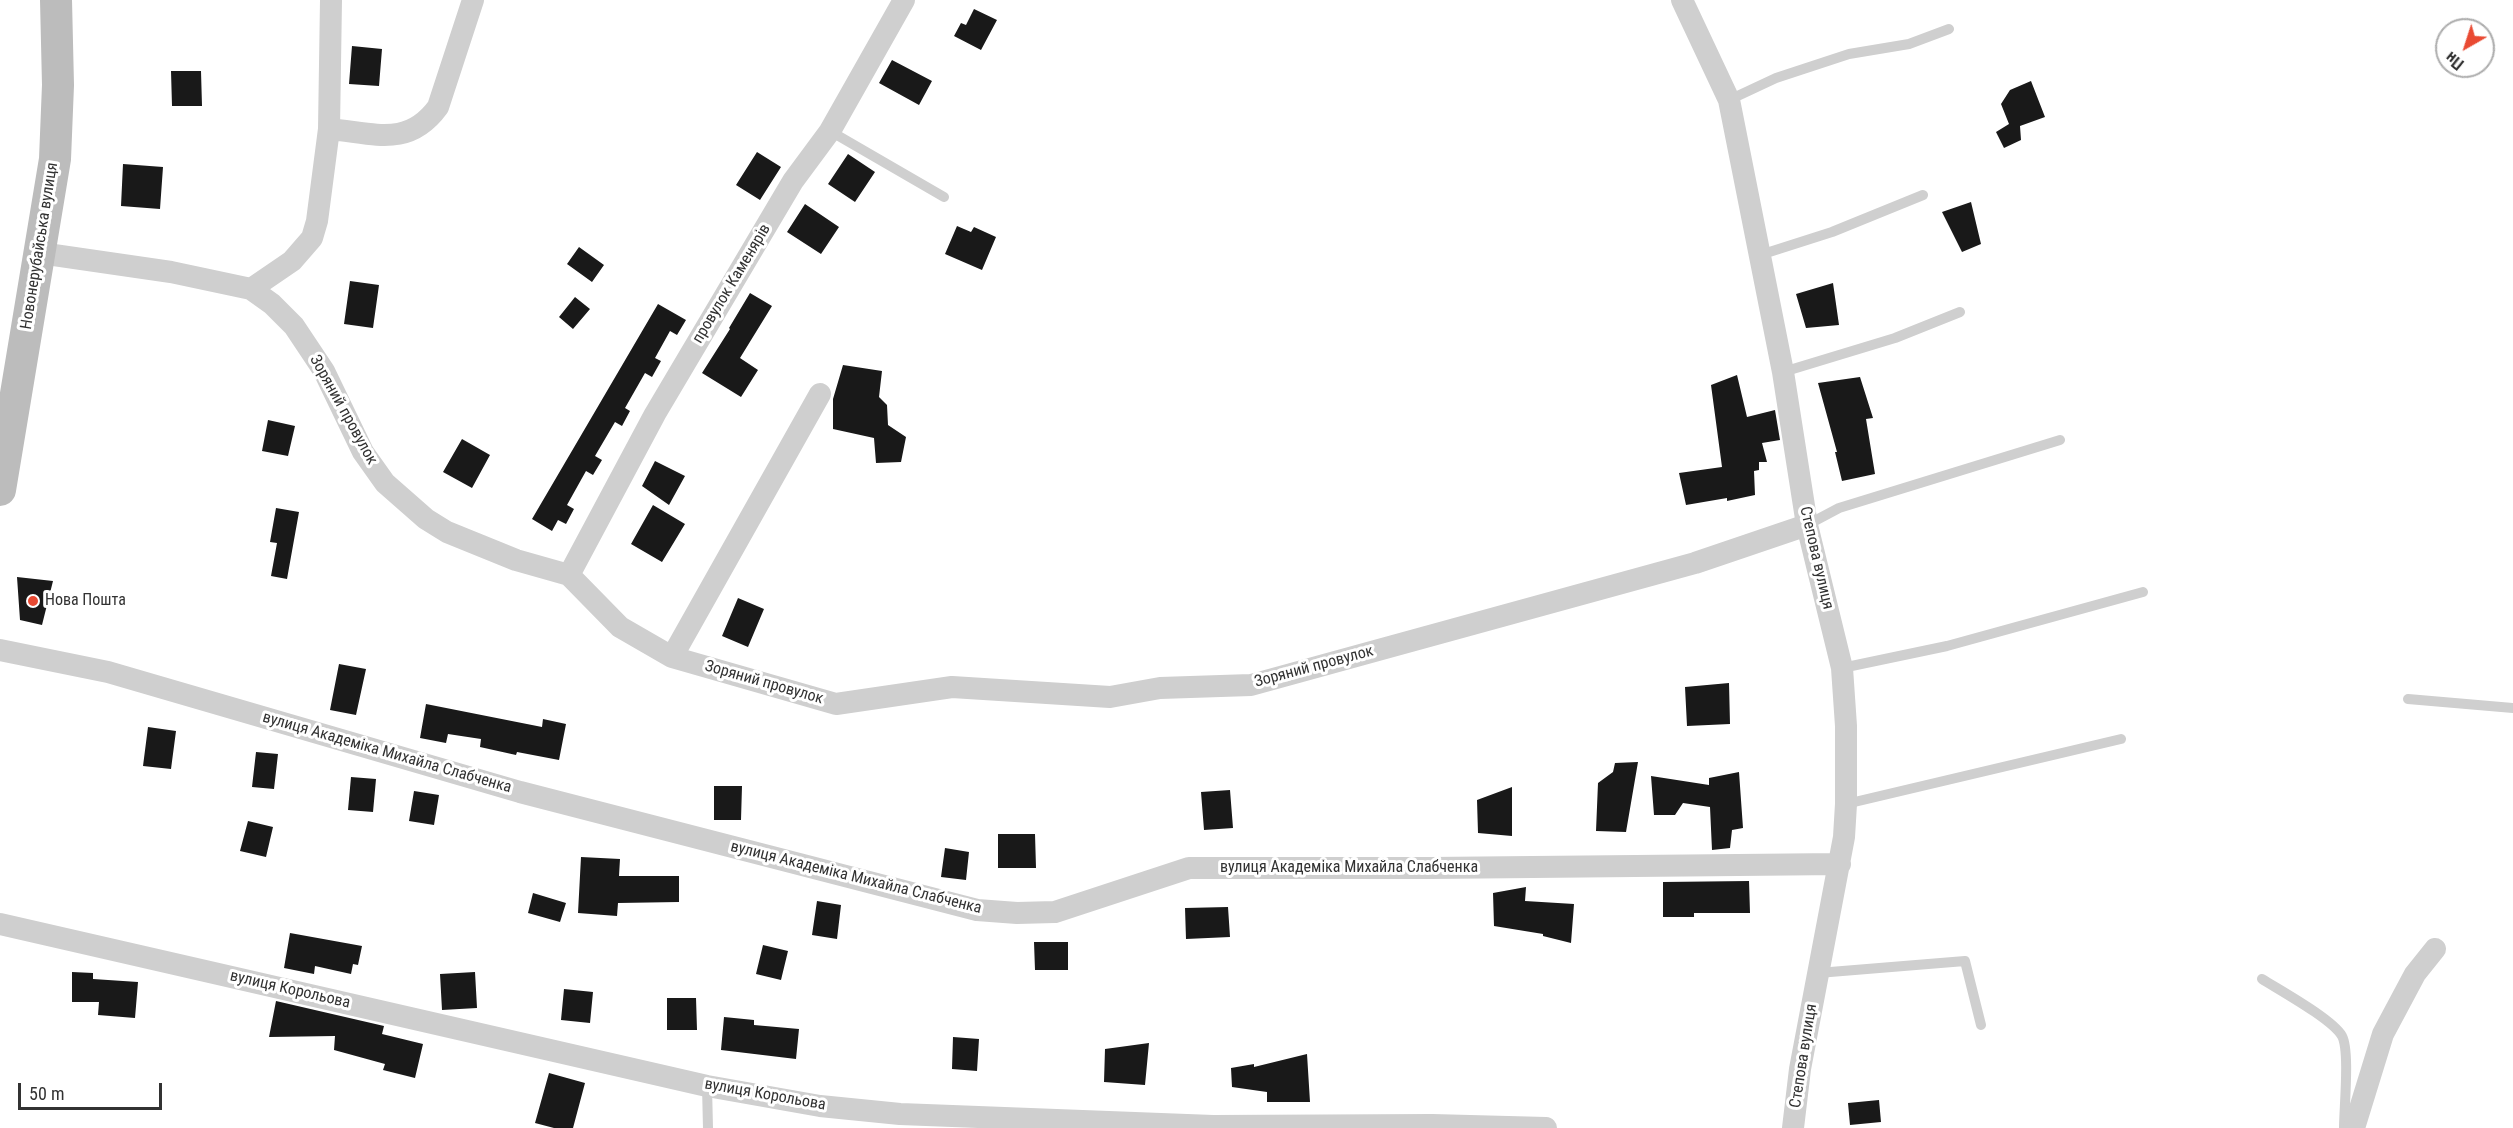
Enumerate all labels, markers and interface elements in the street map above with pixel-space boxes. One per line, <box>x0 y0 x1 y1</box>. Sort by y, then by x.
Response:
north arrow <box>2435 18 2495 78</box>
text: Пн <box>2442 48 2468 74</box>
street label: Новонерубайська вулиця <box>17 161 63 331</box>
street label: провулок Каменярів <box>689 221 775 347</box>
street label: Зоряний провулок <box>305 352 381 468</box>
street label: Степова вулиця <box>1795 505 1837 611</box>
place label: Нова Пошта <box>45 591 126 611</box>
marker: Нова Пошта <box>26 594 40 608</box>
street label: Зоряний провулок <box>1252 642 1376 692</box>
street label: Зоряний провулок <box>703 657 825 709</box>
street label: вулиця Академіка Михайла Слабченка <box>260 708 514 798</box>
street label: вулиця Академіка Михайла Слабченка <box>728 837 984 919</box>
street label: вулиця Академіка Михайла Слабченка <box>1220 858 1478 878</box>
street label: вулиця Корольова <box>228 967 352 1013</box>
street label: Степова вулиця <box>1786 1003 1822 1109</box>
scale bar <box>21 1071 165 1109</box>
street label: вулиця Корольова <box>703 1075 827 1115</box>
text: 50 m <box>29 1083 64 1104</box>

